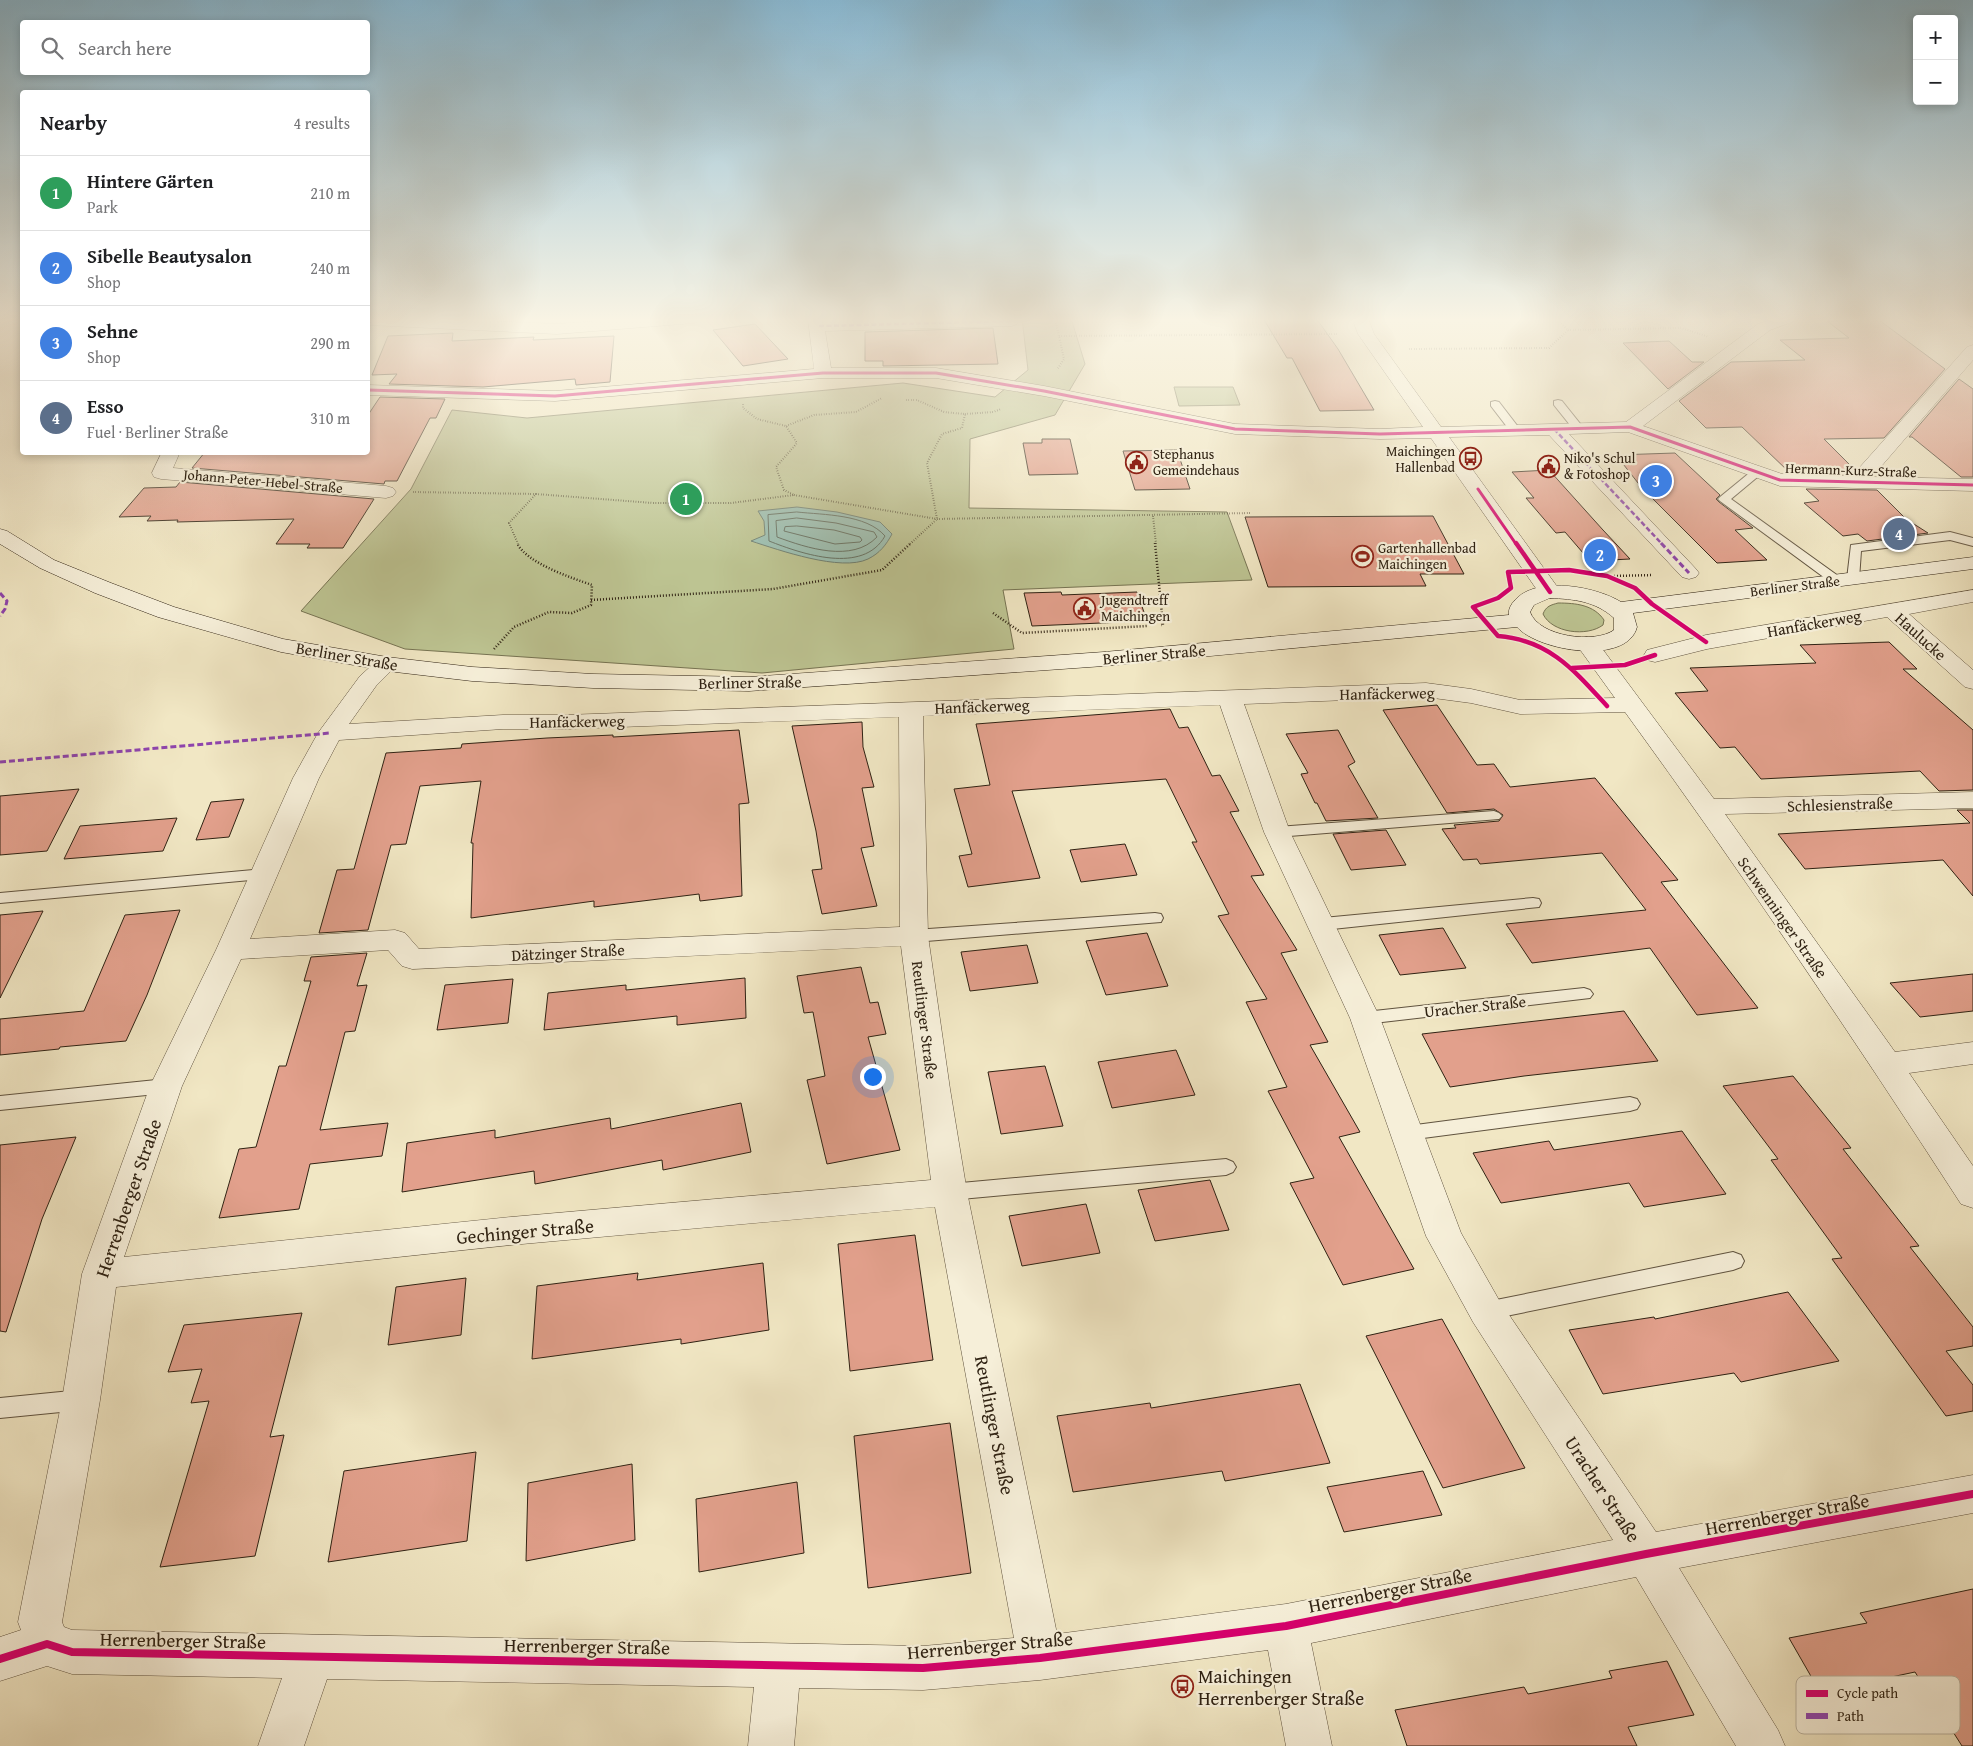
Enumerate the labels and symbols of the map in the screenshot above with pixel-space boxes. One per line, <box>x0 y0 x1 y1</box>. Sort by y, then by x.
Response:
place label: Maichingen Hallenbad <box>1386 441 1456 477</box>
place label: Stephanus Gemeindehaus <box>1153 444 1239 480</box>
bus stop icon: Maichingen Hallenbad <box>1459 447 1483 471</box>
place label: Niko's Schul & Fotoshop <box>1564 448 1636 484</box>
public building icon: Stephanus Gemeindehaus <box>1125 450 1149 474</box>
public building icon: Niko's Schul & Fotoshop <box>1536 454 1560 478</box>
street label: Hermann-Kurz-Straße <box>1785 458 1918 482</box>
pin: 3 <box>1640 462 1672 500</box>
street label: Johann-Peter-Hebel-Straße <box>180 464 344 498</box>
pin: 1 <box>670 480 702 518</box>
pin: 4 <box>1883 515 1915 553</box>
pin: 2 <box>1584 536 1616 574</box>
place label: Gartenhallenbad Maichingen <box>1378 538 1477 574</box>
sports icon: Gartenhallenbad Maichingen <box>1350 544 1374 568</box>
street label: Berliner Straße <box>1749 571 1841 601</box>
place label: Jugendtreff Maichingen <box>1099 590 1170 626</box>
public building icon: Jugendtreff Maichingen <box>1073 596 1097 620</box>
street label: Hanfäckerweg <box>1765 603 1863 643</box>
street label: Haulucke <box>1890 606 1952 666</box>
street label: Berliner Straße <box>294 635 400 677</box>
street label: Berliner Straße <box>1102 638 1206 670</box>
street label: Berliner Straße <box>698 669 802 695</box>
street label: Hanfäckerweg <box>1339 680 1435 706</box>
street label: Hanfäckerweg <box>934 692 1030 720</box>
street label: Hanfäckerweg <box>529 708 625 734</box>
street label: Schlesienstraße <box>1787 790 1893 818</box>
street label: Schwenninger Straße <box>1732 851 1834 983</box>
street label: Dätzinger Straße <box>511 937 625 967</box>
street label: Reutlinger Straße <box>906 960 944 1080</box>
street label: Uracher Straße <box>1423 989 1527 1023</box>
your location <box>860 1064 886 1090</box>
street label: Herrenberger Straße <box>88 1115 168 1281</box>
street label: Gechinger Straße <box>455 1211 595 1251</box>
street label: Reutlinger Straße <box>968 1353 1022 1497</box>
street label: Uracher Straße <box>1558 1430 1648 1548</box>
street label: Herrenberger Straße <box>1703 1486 1871 1542</box>
street label: Herrenberger Straße <box>1306 1560 1474 1620</box>
street label: Herrenberger Straße <box>906 1624 1074 1666</box>
street label: Herrenberger Straße <box>100 1625 266 1655</box>
street label: Herrenberger Straße <box>504 1631 670 1661</box>
place label: Maichingen Herrenberger Straße <box>1198 1662 1364 1712</box>
bus stop icon: Maichingen Herrenberger Straße <box>1170 1675 1194 1699</box>
legend <box>1796 1676 1960 1734</box>
text: Cycle path <box>1837 1683 1898 1703</box>
text: Path <box>1837 1706 1864 1726</box>

